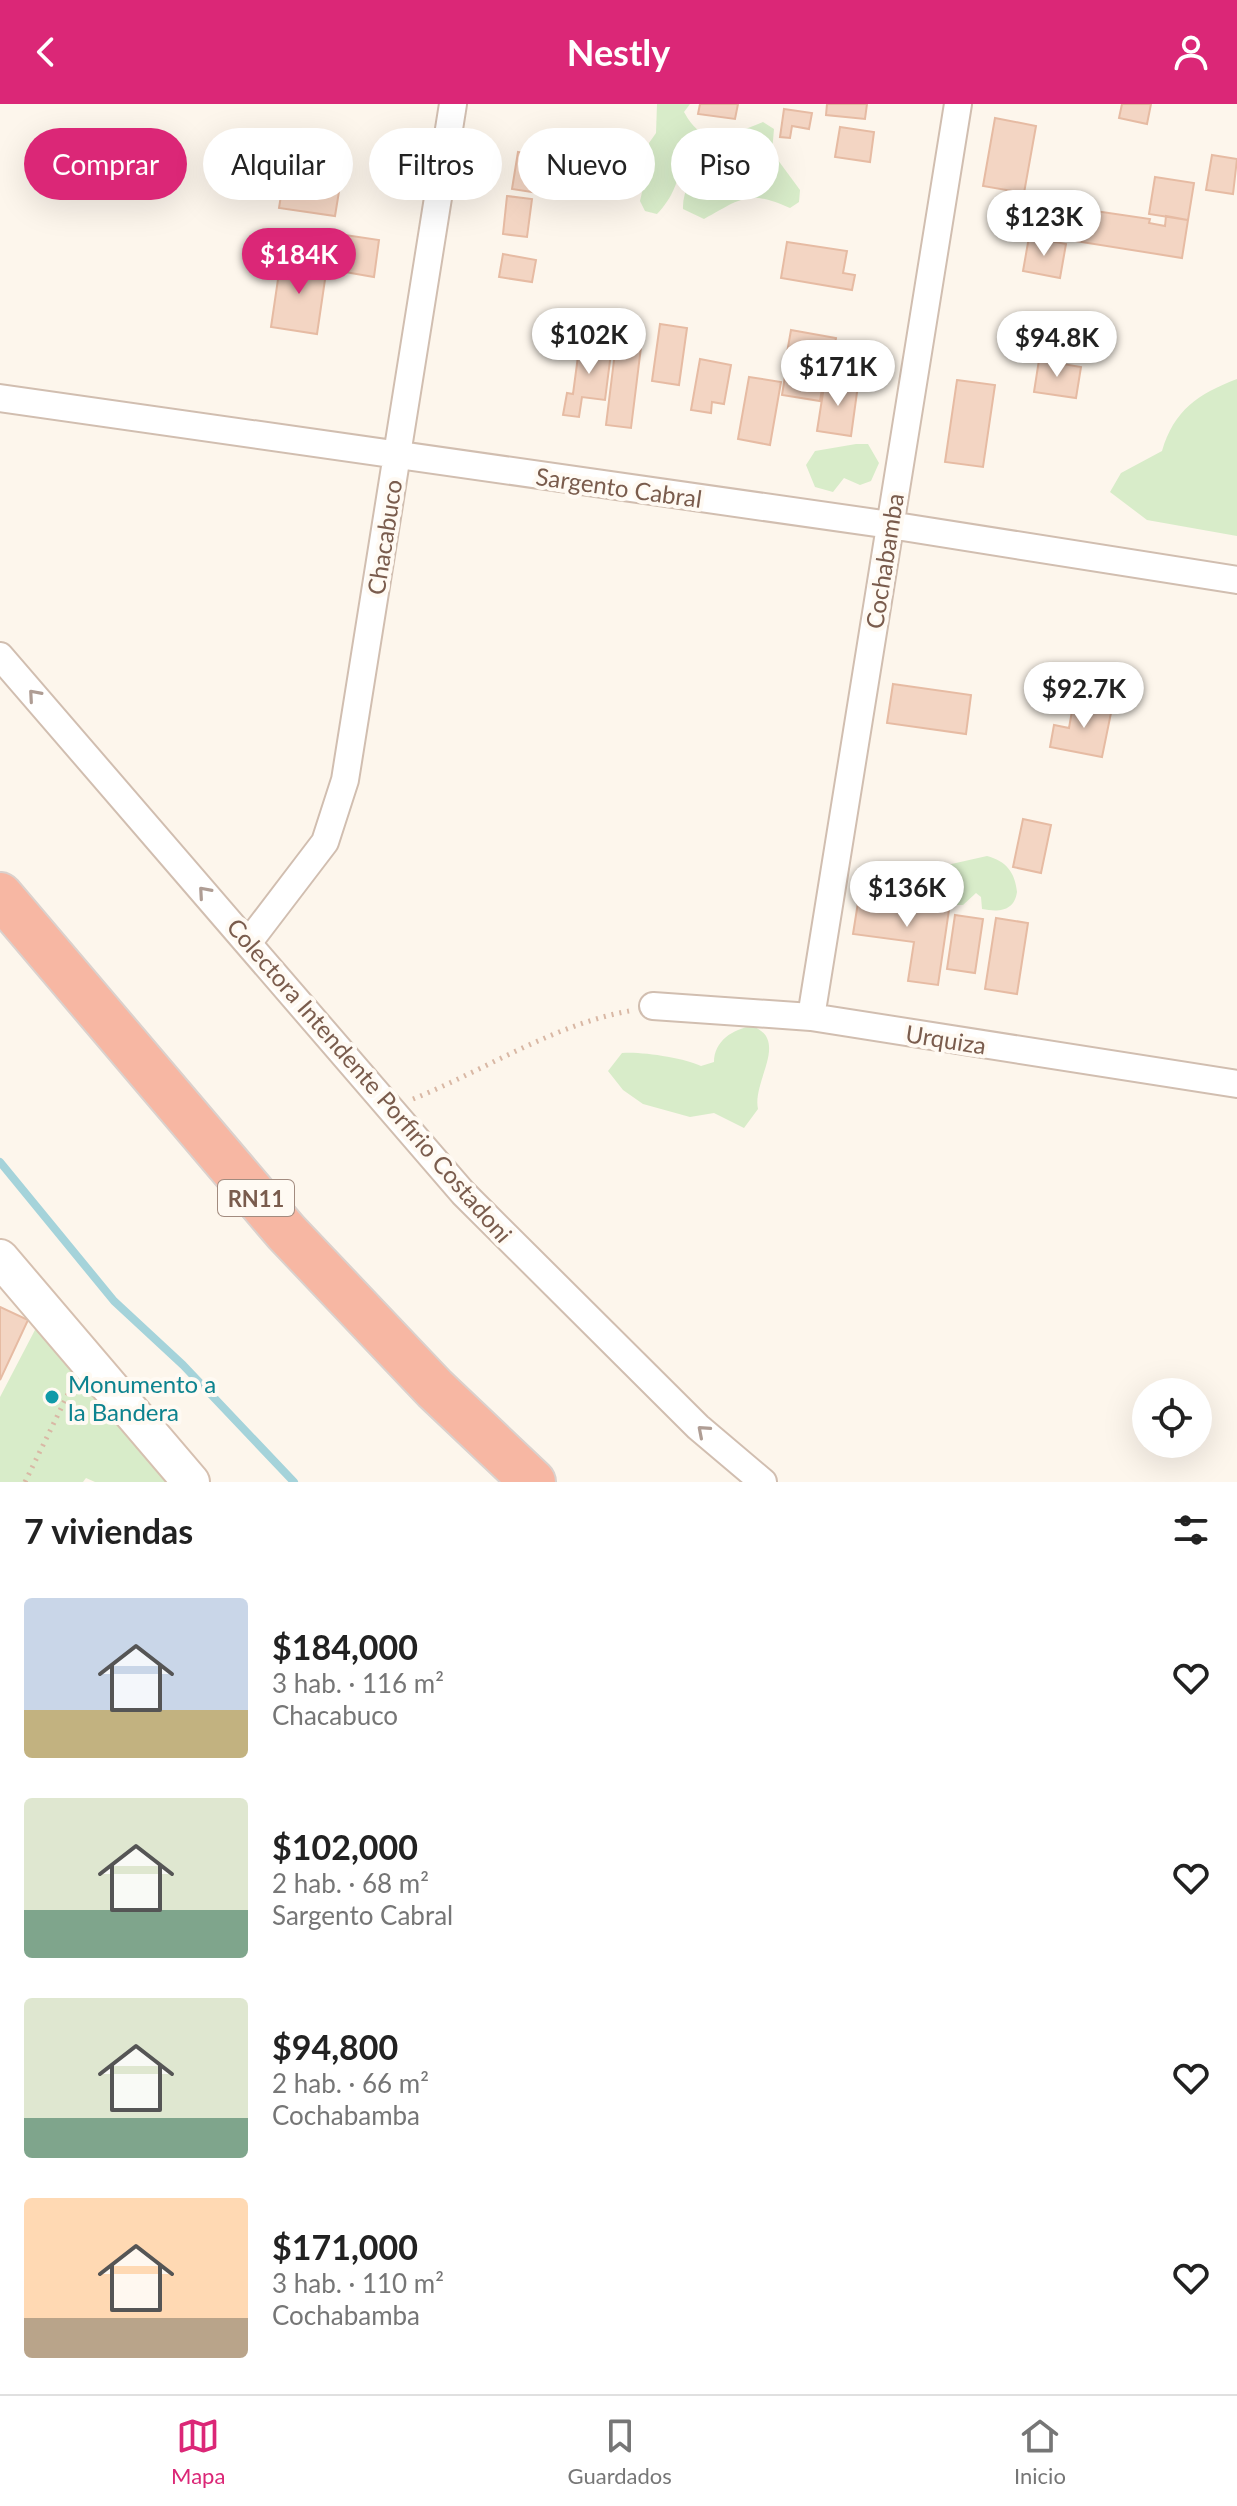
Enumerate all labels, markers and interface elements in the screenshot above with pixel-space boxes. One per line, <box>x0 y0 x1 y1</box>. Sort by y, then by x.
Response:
icon: back <box>24 30 68 74</box>
text: Nestly <box>567 30 670 74</box>
icon: person <box>1169 30 1213 74</box>
chip: Comprar <box>24 128 187 200</box>
chip: Alquilar <box>203 128 353 200</box>
chip: Filtros <box>369 128 502 200</box>
chip: Nuevo <box>518 128 655 200</box>
chip: Piso <box>671 128 779 200</box>
pin: $123K <box>988 190 1100 258</box>
text: $123K <box>1005 200 1083 232</box>
pin: $184K <box>243 228 355 296</box>
text: $184K <box>260 238 338 270</box>
pin: $102K <box>533 308 645 376</box>
pin: $94.8K <box>992 311 1122 379</box>
text: $102K <box>550 318 628 350</box>
text: $94.8K <box>1015 321 1099 353</box>
pin: $171K <box>782 340 894 408</box>
text: $171K <box>799 350 877 382</box>
street label: Sargento Cabral <box>534 461 704 513</box>
street label: Chacabuco <box>361 477 407 597</box>
street label: Cochabamba <box>859 491 909 631</box>
pin: $92.7K <box>1019 662 1149 730</box>
text: $92.7K <box>1042 672 1126 704</box>
one-way arrow <box>29 690 44 704</box>
pin: $136K <box>851 861 963 929</box>
text: $136K <box>868 871 946 903</box>
one-way arrow <box>199 886 214 901</box>
street label: Colectora Intendente Porfirio Costadoni <box>221 912 519 1248</box>
street label: Urquiza <box>904 1018 988 1060</box>
road number: RN11 <box>218 1180 294 1216</box>
place label: Monumento a la Bandera <box>68 1369 216 1426</box>
map controls <box>1132 1378 1212 1458</box>
button: locate <box>1132 1378 1212 1458</box>
marker: Monumento a la Bandera <box>43 1388 61 1406</box>
one-way arrow <box>698 1427 713 1441</box>
icon: filters <box>1169 1508 1213 1552</box>
text: 7 viviendas <box>24 1510 193 1551</box>
text: $184,000 <box>272 1626 418 1667</box>
icon: home <box>88 1630 184 1726</box>
icon: heart <box>1169 1656 1213 1700</box>
text: 3 hab. · 116 m² <box>272 1667 444 1699</box>
text: Chacabuco <box>272 1699 398 1731</box>
text: $102,000 <box>272 1826 418 1867</box>
icon: home <box>88 1830 184 1926</box>
icon: heart <box>1169 1856 1213 1900</box>
text: 2 hab. · 68 m² <box>272 1867 429 1899</box>
text: Sargento Cabral <box>272 1899 453 1931</box>
text: $94,800 <box>272 2026 398 2067</box>
icon: home <box>88 2030 184 2126</box>
icon: heart <box>1169 2056 1213 2100</box>
text: 2 hab. · 66 m² <box>272 2067 429 2099</box>
text: Cochabamba <box>272 2099 420 2131</box>
text: $171,000 <box>272 2226 418 2267</box>
icon: home <box>88 2230 184 2326</box>
icon: heart <box>1169 2256 1213 2300</box>
text: 3 hab. · 110 m² <box>272 2267 444 2299</box>
text: Cochabamba <box>272 2299 420 2331</box>
tab: Mapa <box>171 2414 225 2489</box>
tab: Guardados <box>568 2414 672 2489</box>
tab: Inicio <box>1014 2414 1066 2489</box>

